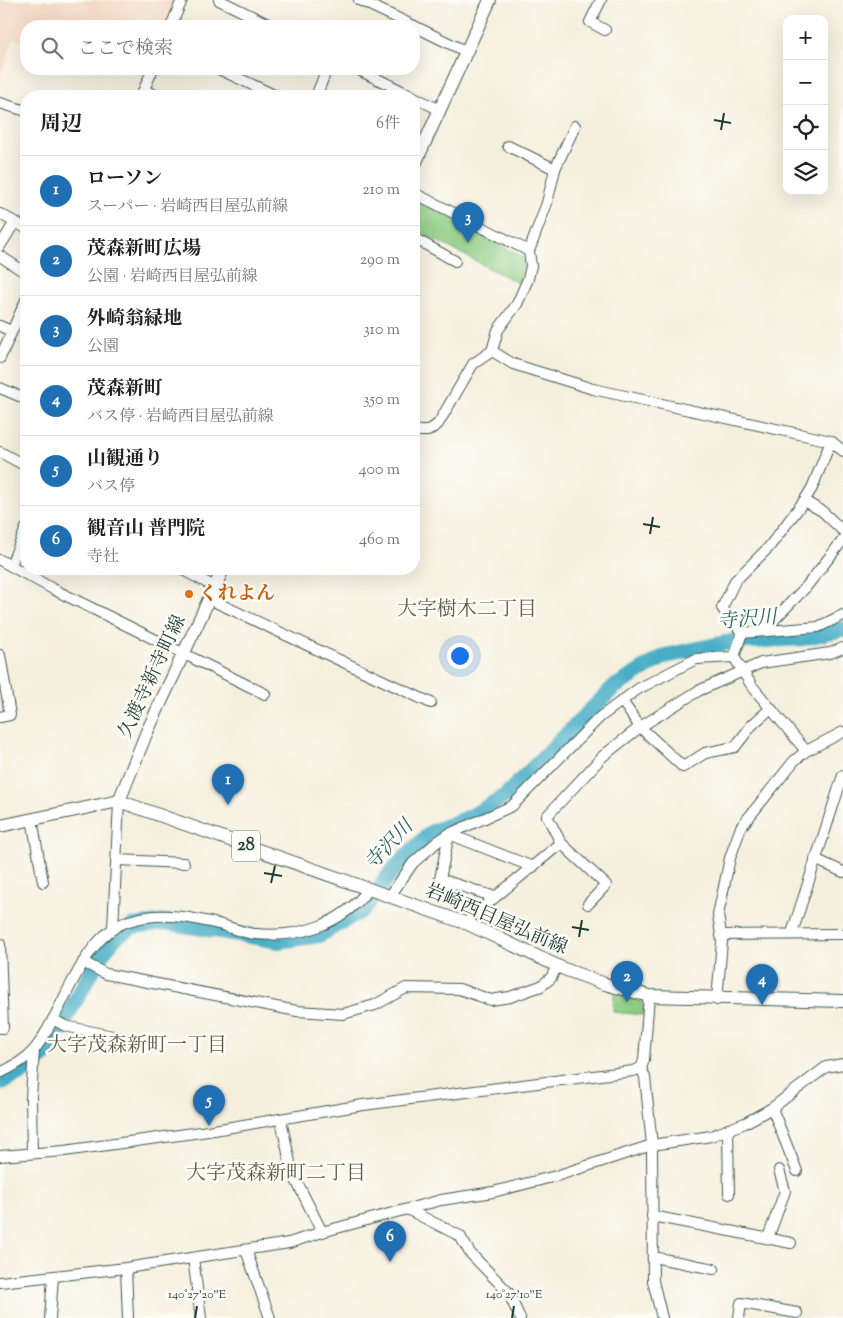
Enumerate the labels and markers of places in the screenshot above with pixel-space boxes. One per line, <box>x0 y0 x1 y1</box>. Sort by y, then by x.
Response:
pin: 3 <box>452 202 484 243</box>
place label: くれよん <box>199 581 275 608</box>
marker: くれよん <box>183 588 195 600</box>
pin: 1 <box>212 764 244 805</box>
pin: 2 <box>611 961 643 1002</box>
pin: 4 <box>746 964 778 1005</box>
pin: 5 <box>193 1085 225 1126</box>
pin: 6 <box>374 1221 406 1262</box>

